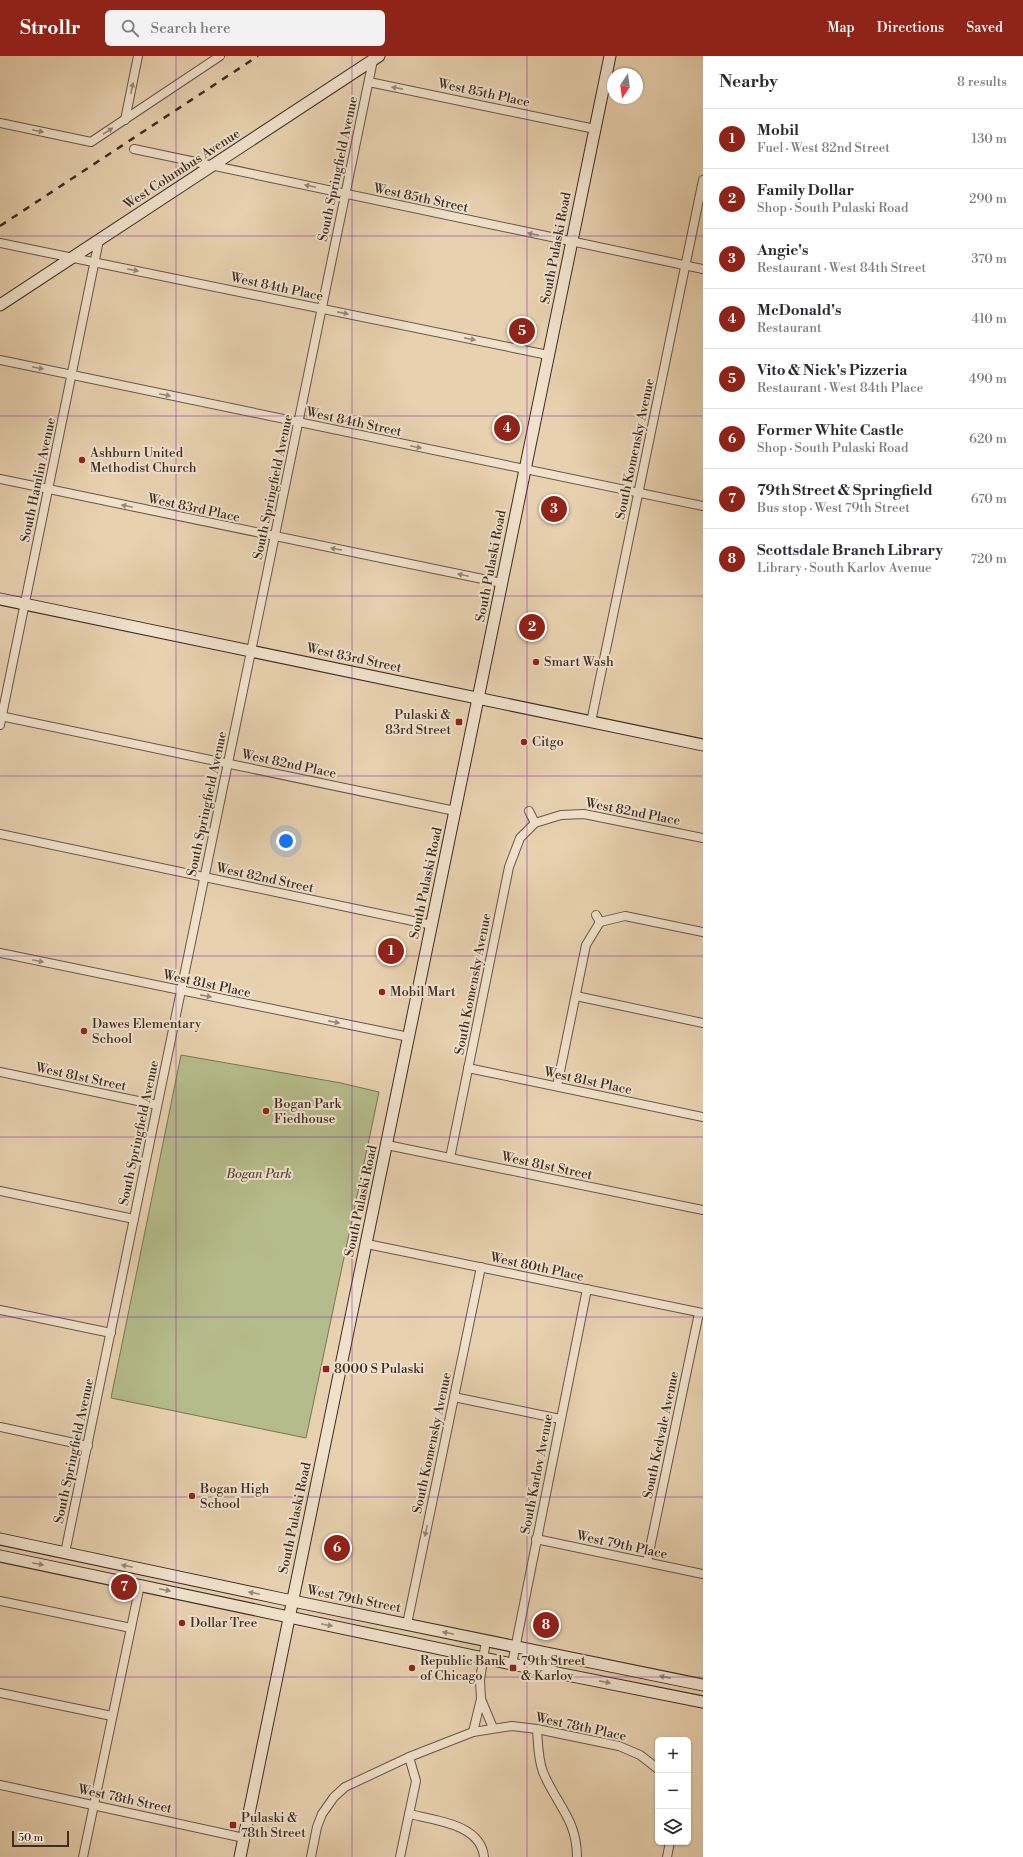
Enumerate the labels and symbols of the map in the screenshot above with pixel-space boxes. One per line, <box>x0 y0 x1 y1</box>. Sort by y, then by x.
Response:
north arrow <box>607 68 643 104</box>
street label: West 85th Place <box>436 75 532 111</box>
one-way arrow <box>129 82 135 94</box>
one-way arrow <box>391 84 403 90</box>
street label: South Springfield Avenue <box>315 94 361 243</box>
street label: West Columbus Avenue <box>120 125 244 213</box>
one-way arrow <box>103 127 113 135</box>
one-way arrow <box>32 129 44 135</box>
street label: West 85th Street <box>371 180 470 216</box>
one-way arrow <box>303 183 316 189</box>
street label: South Pulaski Road <box>537 190 575 305</box>
one-way arrow <box>527 230 539 236</box>
one-way arrow <box>127 267 140 273</box>
street label: West 84th Place <box>228 269 325 305</box>
one-way arrow <box>337 310 349 316</box>
pin: 5 <box>509 316 535 346</box>
one-way arrow <box>464 336 477 342</box>
one-way arrow <box>32 366 44 372</box>
street label: South Komensky Avenue <box>612 377 658 521</box>
one-way arrow <box>159 392 171 398</box>
street label: West 84th Street <box>304 404 403 440</box>
street label: South Springfield Avenue <box>250 412 296 561</box>
pin: 4 <box>494 413 520 443</box>
street label: South Hamlin Avenue <box>17 416 59 544</box>
one-way arrow <box>410 444 422 450</box>
place label: Ashburn United Methodist Church <box>89 445 197 476</box>
marker: Ashburn United Methodist Church <box>77 455 87 465</box>
street label: West 83rd Place <box>145 490 242 526</box>
pin: 3 <box>541 494 567 524</box>
one-way arrow <box>121 502 134 508</box>
street label: South Pulaski Road <box>472 508 510 623</box>
one-way arrow <box>330 546 342 552</box>
one-way arrow <box>457 572 470 578</box>
pin: 2 <box>519 612 545 642</box>
street label: West 83rd Street <box>304 640 403 676</box>
place label: Smart Wash <box>544 654 614 670</box>
marker: Smart Wash <box>531 657 541 667</box>
place label: Pulaski & 83rd Street <box>385 707 452 738</box>
marker: Pulaski & 83rd Street <box>454 717 464 727</box>
street label: South Springfield Avenue <box>184 729 230 878</box>
place label: Citgo <box>532 734 564 750</box>
marker: Citgo <box>519 737 529 747</box>
street label: West 82nd Place <box>239 746 338 782</box>
street label: West 82nd Place <box>583 795 682 829</box>
street label: South Pulaski Road <box>406 825 446 940</box>
your location <box>276 831 296 851</box>
street label: West 82nd Street <box>214 860 316 896</box>
street label: South Komensky Avenue <box>451 911 495 1056</box>
pin: 1 <box>378 936 404 966</box>
one-way arrow <box>32 958 44 964</box>
street label: West 81st Place <box>161 967 253 1001</box>
place label: Mobil Mart <box>390 984 456 1000</box>
marker: Mobil Mart <box>377 987 387 997</box>
one-way arrow <box>200 994 213 1000</box>
place label: Dawes Elementary School <box>92 1016 202 1047</box>
one-way arrow <box>328 1020 340 1026</box>
marker: Dawes Elementary School <box>79 1026 89 1036</box>
street label: South Springfield Avenue <box>116 1058 162 1207</box>
street label: West 81st Street <box>33 1059 128 1095</box>
street label: West 81st Place <box>542 1064 634 1098</box>
place label: Bogan Park Fiedhouse <box>273 1096 342 1127</box>
marker: Bogan Park Fiedhouse <box>261 1106 271 1116</box>
street label: South Pulaski Road <box>341 1143 381 1258</box>
street label: West 81st Street <box>499 1148 594 1184</box>
park label: Bogan Park <box>225 1166 292 1182</box>
street label: West 80th Place <box>488 1249 585 1285</box>
place label: 8000 S Pulaski <box>334 1361 424 1377</box>
marker: 8000 S Pulaski <box>321 1364 331 1374</box>
street label: South Kedvale Avenue <box>640 1369 682 1500</box>
street label: South Komensky Avenue <box>409 1371 455 1515</box>
street label: South Springfield Avenue <box>51 1376 97 1525</box>
street label: South Karlov Avenue <box>517 1412 557 1536</box>
street label: South Pulaski Road <box>275 1460 315 1575</box>
place label: Bogan High School <box>199 1481 270 1512</box>
marker: Bogan High School <box>187 1491 197 1501</box>
one-way arrow <box>422 1525 428 1537</box>
street label: West 79th Place <box>574 1527 669 1563</box>
pin: 6 <box>324 1533 350 1563</box>
one-way arrow <box>32 1561 44 1567</box>
one-way arrow <box>121 1563 133 1569</box>
pin: 7 <box>111 1572 137 1602</box>
street label: West 79th Street <box>305 1582 403 1616</box>
one-way arrow <box>159 1588 172 1594</box>
one-way arrow <box>248 1590 260 1596</box>
pin: 8 <box>533 1610 559 1640</box>
place label: Dollar Tree <box>190 1615 258 1631</box>
marker: Dollar Tree <box>177 1618 187 1628</box>
one-way arrow <box>321 1623 333 1629</box>
one-way arrow <box>442 1629 454 1635</box>
place label: Republic Bank of Chicago <box>420 1653 507 1684</box>
place label: 79th Street & Karlov <box>521 1653 586 1684</box>
marker: Republic Bank of Chicago <box>407 1663 417 1673</box>
marker: 79th Street & Karlov <box>508 1663 518 1673</box>
one-way arrow <box>659 1674 671 1680</box>
one-way arrow <box>599 1679 611 1685</box>
street label: West 78th Place <box>533 1709 628 1745</box>
street label: West 78th Street <box>76 1781 174 1817</box>
place label: Pulaski & 78th Street <box>241 1810 306 1841</box>
marker: Pulaski & 78th Street <box>228 1820 238 1830</box>
scale bar <box>12 1829 69 1848</box>

